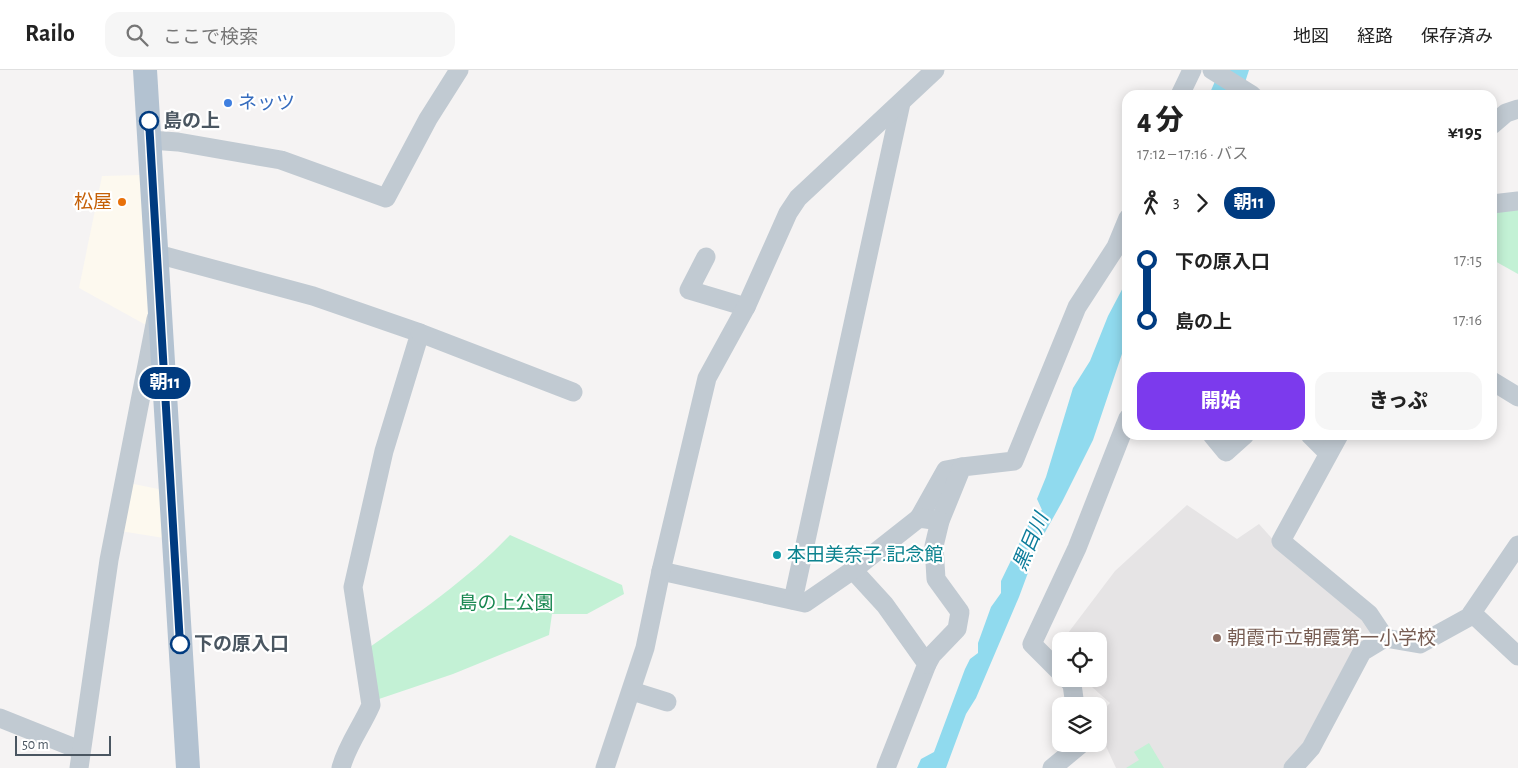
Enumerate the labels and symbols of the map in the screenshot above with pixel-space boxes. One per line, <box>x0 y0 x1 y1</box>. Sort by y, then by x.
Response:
place label: ネッツ <box>238 93 295 113</box>
marker: ネッツ <box>222 97 234 109</box>
place label: 島の上 <box>163 110 220 131</box>
marker: 島の上 <box>139 111 159 131</box>
place label: 松屋 <box>74 191 112 212</box>
marker: 松屋 <box>116 196 128 208</box>
line badge: 朝11 <box>136 367 194 399</box>
water label: 黒目川 <box>1009 508 1053 574</box>
place label: 本田美奈子.記念館 <box>787 544 943 565</box>
marker: 本田美奈子.記念館 <box>771 549 783 561</box>
park label: 島の上公園 <box>458 593 554 613</box>
place label: 朝霞市立朝霞第一小学校 <box>1227 627 1436 648</box>
marker: 朝霞市立朝霞第一小学校 <box>1211 632 1223 644</box>
marker: 下の原入口 <box>170 634 190 654</box>
place label: 下の原入口 <box>194 635 289 654</box>
scale bar <box>15 733 111 756</box>

